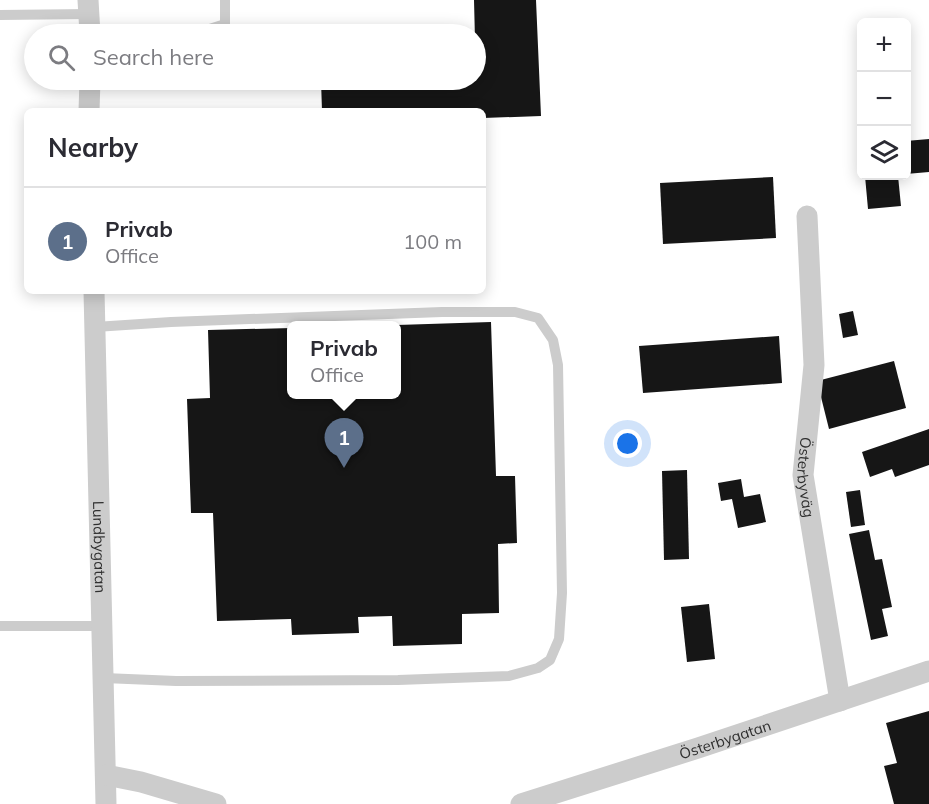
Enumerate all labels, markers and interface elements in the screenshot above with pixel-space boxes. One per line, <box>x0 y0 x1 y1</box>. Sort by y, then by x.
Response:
map controls <box>857 18 911 180</box>
button: + <box>857 18 911 72</box>
search box <box>24 24 486 90</box>
icon: search <box>45 41 78 74</box>
text: Search here <box>93 43 214 71</box>
button: − <box>857 72 911 126</box>
button: layers <box>857 126 911 180</box>
text: Nearby <box>48 131 138 164</box>
text: Privab <box>105 215 173 243</box>
text: 1 <box>62 229 74 254</box>
text: 100 m <box>403 229 462 254</box>
text: Office <box>105 243 159 268</box>
popup <box>287 321 401 399</box>
text: Privab <box>310 334 378 362</box>
text: Office <box>310 362 364 387</box>
pin: 1 <box>324 418 364 468</box>
your location <box>613 429 642 458</box>
street label: Österbyväg <box>794 436 819 519</box>
street label: Lundbygatan <box>89 501 111 593</box>
street label: Österbygatan <box>677 715 773 763</box>

